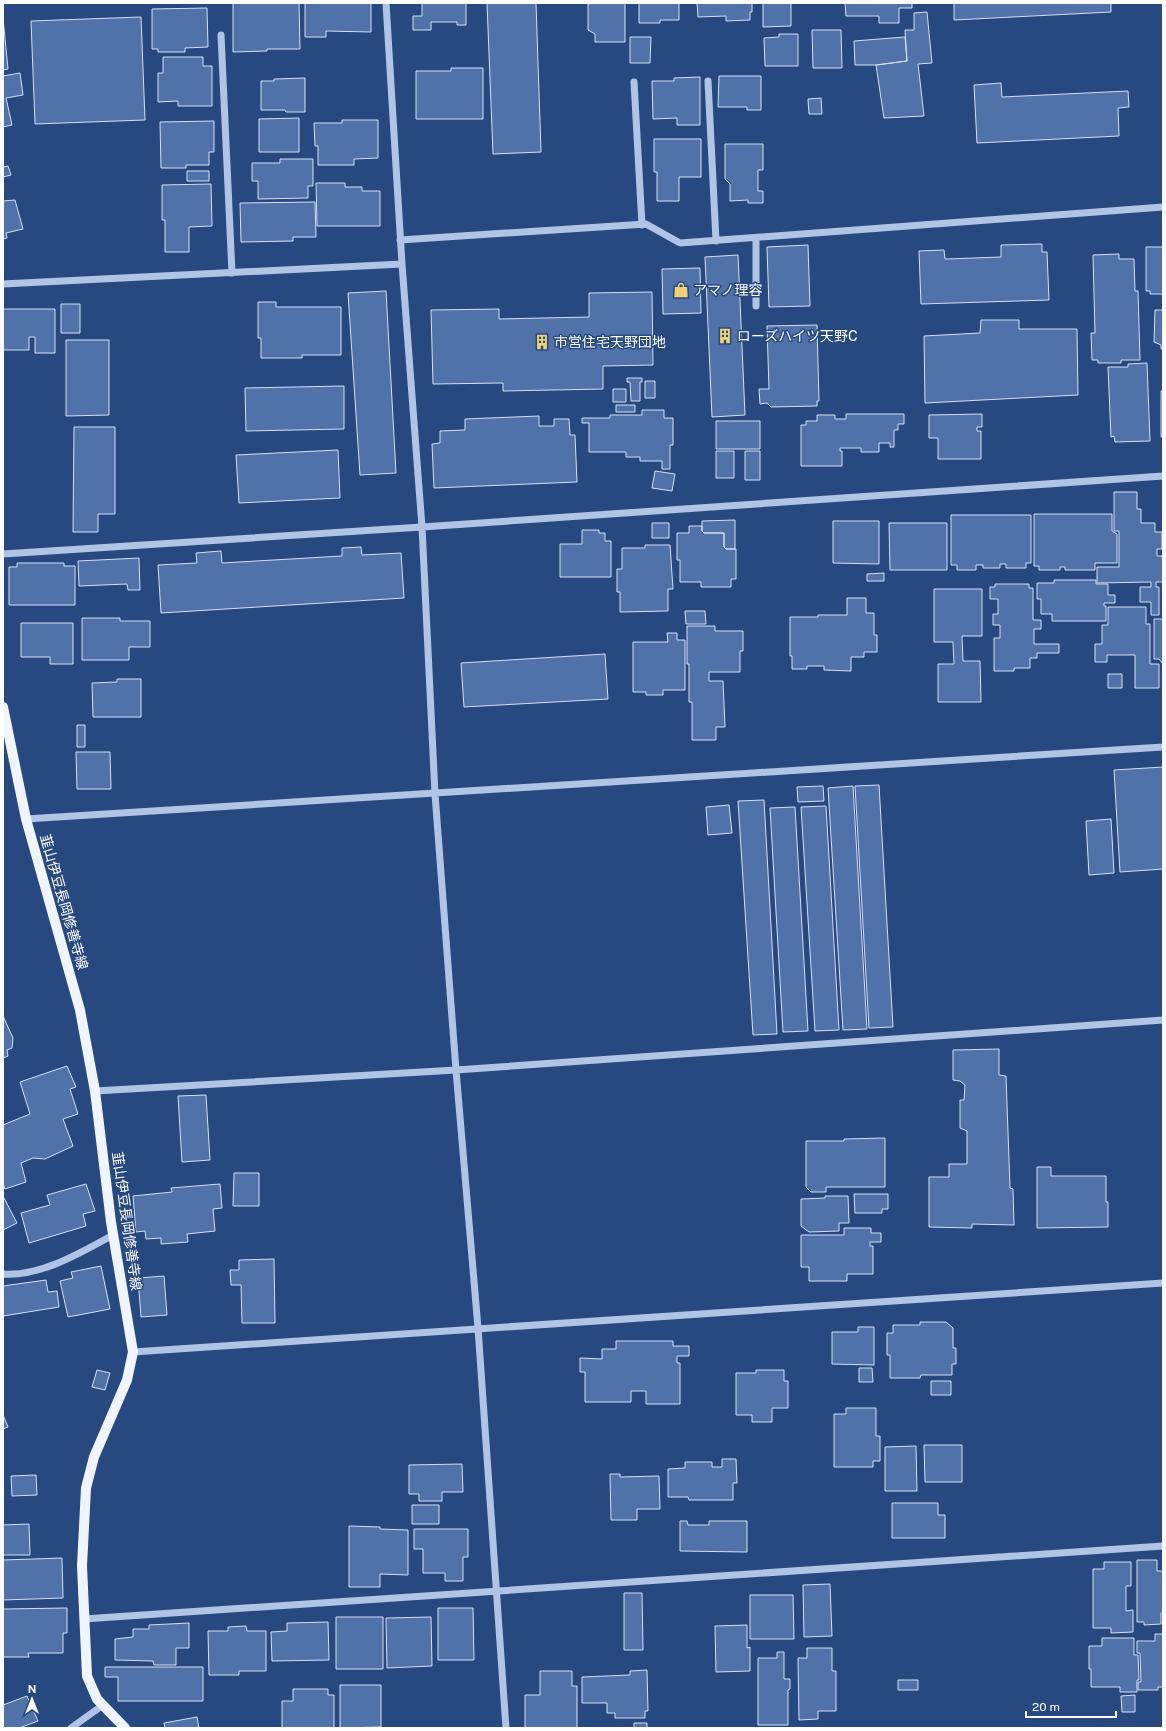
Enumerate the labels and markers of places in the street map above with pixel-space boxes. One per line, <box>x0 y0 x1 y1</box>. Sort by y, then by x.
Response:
shop icon: アマノ理容 <box>672 281 690 299</box>
place label: アマノ理容 <box>693 282 763 298</box>
building icon: ローズハイツ天野C <box>716 327 734 345</box>
place label: ローズハイツ天野C <box>737 328 858 344</box>
building icon: 市営住宅天野団地 <box>533 333 551 351</box>
place label: 市営住宅天野団地 <box>554 334 666 350</box>

